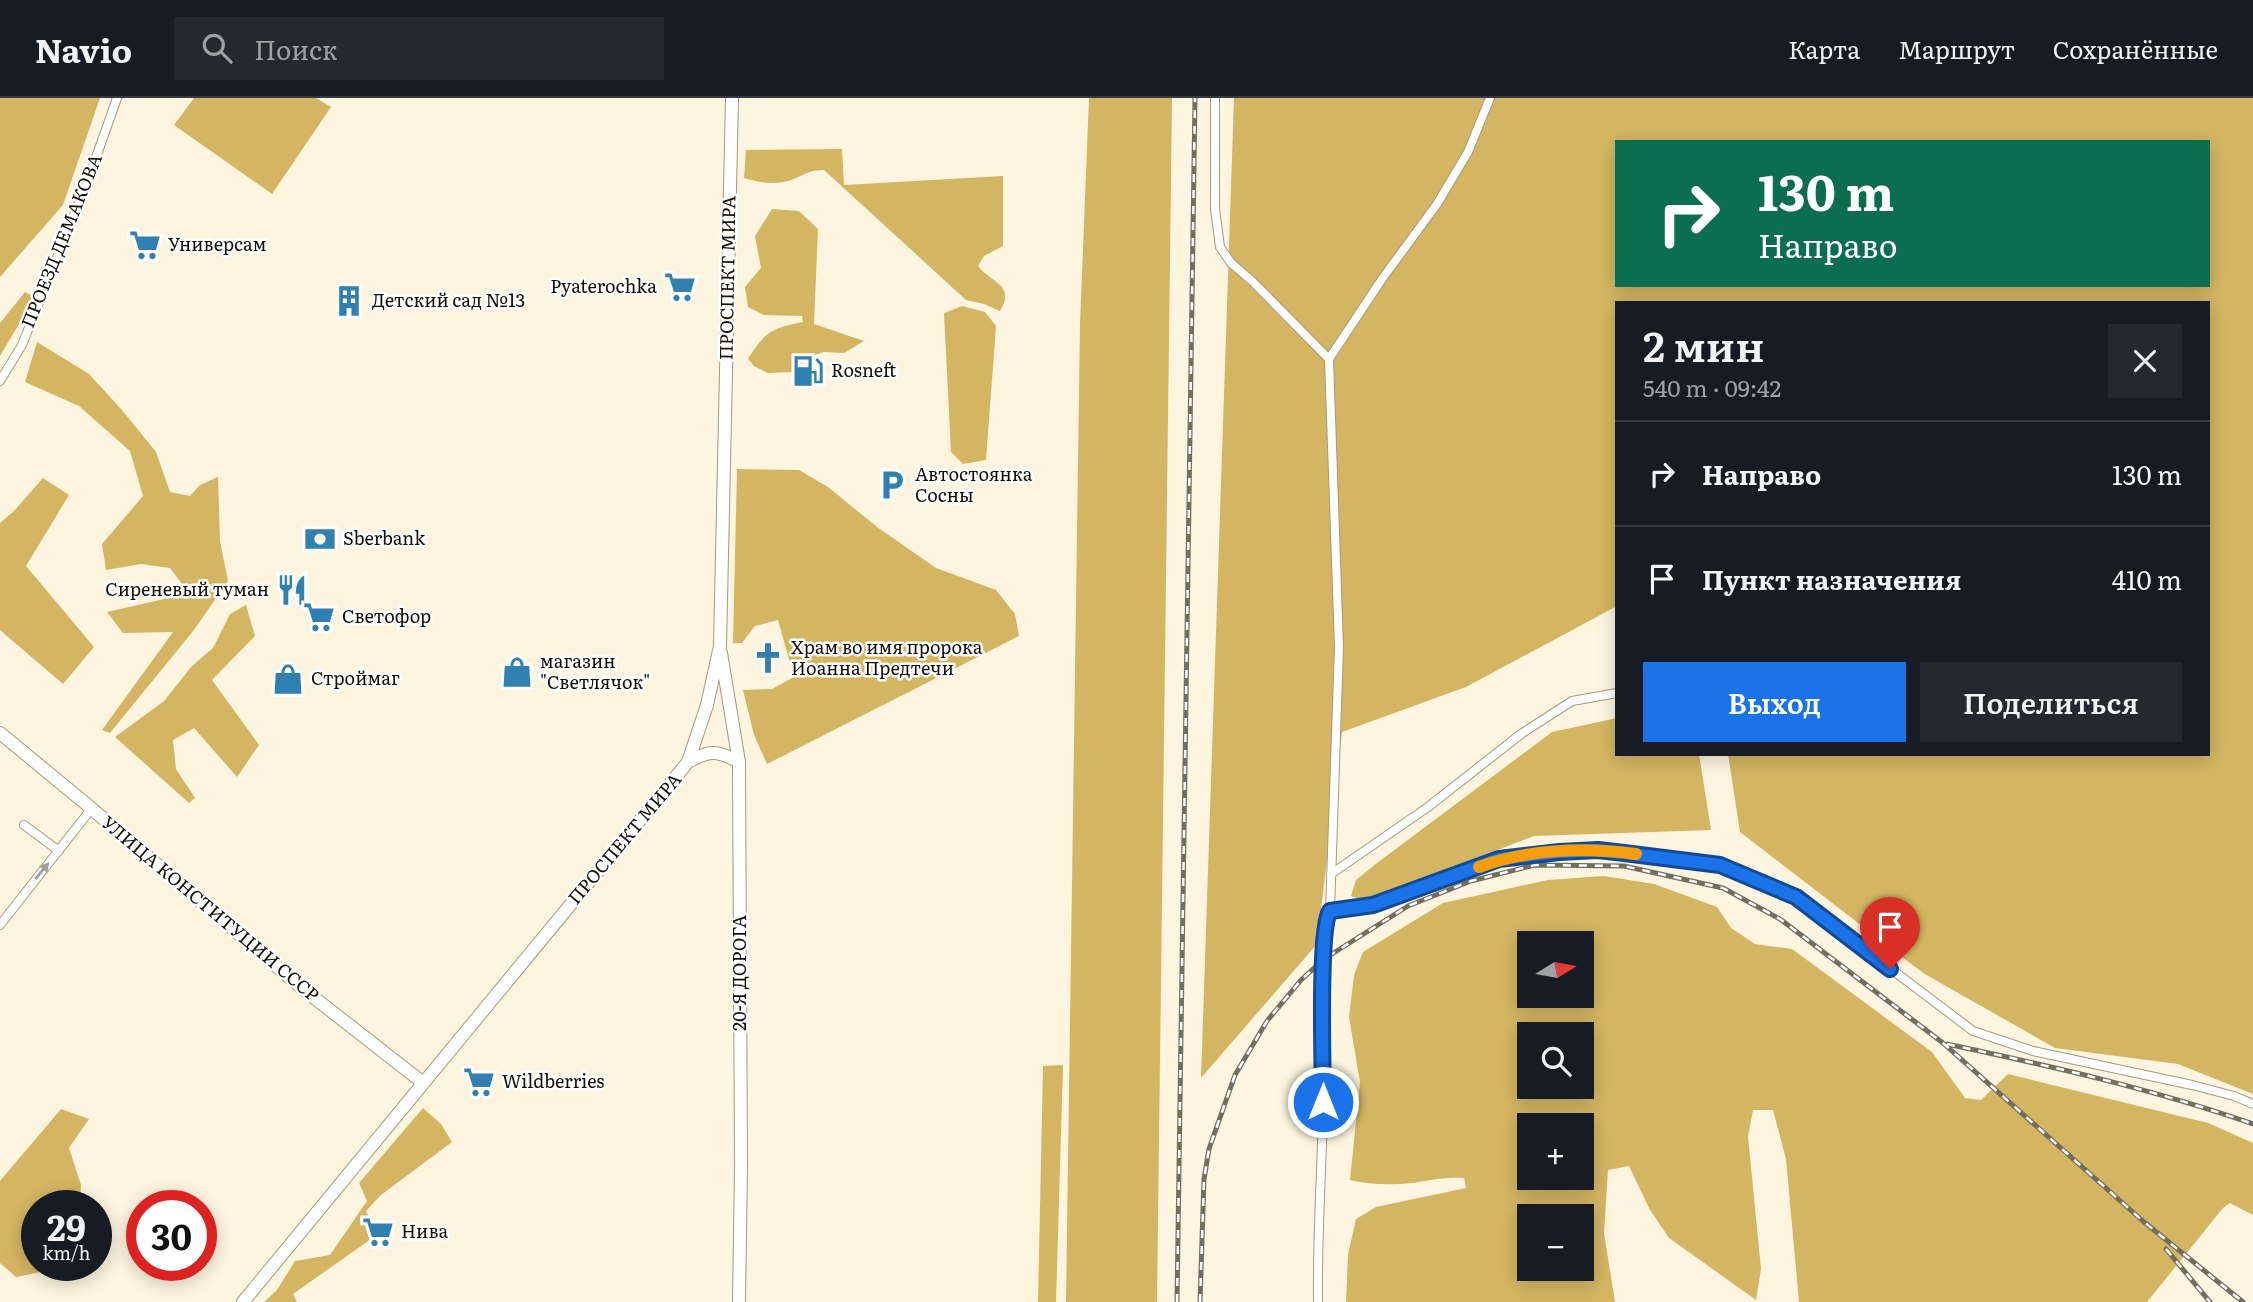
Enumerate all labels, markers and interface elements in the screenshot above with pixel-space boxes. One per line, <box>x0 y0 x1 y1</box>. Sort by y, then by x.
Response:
search box <box>174 17 664 80</box>
text: Navio <box>35 24 132 73</box>
icon: search <box>198 29 236 67</box>
text: Поиск <box>254 29 337 68</box>
text: Карта <box>1788 31 1860 66</box>
text: Маршрут <box>1898 31 2015 66</box>
text: Сохранённые <box>2053 31 2218 66</box>
street label: ПРОЕЗД ДЕМАКОВА <box>13 149 108 332</box>
text: 130 m <box>1758 153 1894 226</box>
icon: right <box>1643 168 1734 259</box>
street label: ПРОСПЕКТ МИРА <box>712 195 741 360</box>
text: Направо <box>1758 220 1898 268</box>
supermarket icon: Универсам <box>128 228 162 262</box>
place label: Универсам <box>168 230 267 257</box>
supermarket icon: Pyaterochka <box>663 270 697 304</box>
place label: Pyaterochka <box>550 272 657 299</box>
building icon: Детский сад №13 <box>332 284 366 318</box>
place label: Детский сад №13 <box>372 286 525 313</box>
text: 2 мин <box>1643 313 1764 375</box>
button: close <box>2108 324 2182 398</box>
fuel station icon: Rosneft <box>791 354 825 388</box>
place label: Rosneft <box>831 356 897 383</box>
text: 540 m · 09:42 <box>1643 370 1781 404</box>
text: Направо <box>1702 454 1821 493</box>
text: 130 m <box>2112 454 2182 493</box>
icon: right <box>1643 455 1681 493</box>
place label: Автостоянка Сосны <box>915 460 1033 508</box>
parking icon: Автостоянка Сосны <box>875 468 909 502</box>
bank icon: Sberbank <box>303 522 337 556</box>
place label: Sberbank <box>343 524 426 551</box>
text: Пункт назначения <box>1702 559 1961 598</box>
text: 410 m <box>2112 559 2182 598</box>
icon: arrive <box>1643 560 1681 598</box>
restaurant icon: Сиреневый туман <box>275 573 309 607</box>
place label: Сиреневый туман <box>105 575 269 602</box>
supermarket icon: Светофор <box>302 600 336 634</box>
place label: Светофор <box>342 602 431 629</box>
place label: Храм во имя пророка Иоанна Предтечи <box>791 633 983 681</box>
church icon: Храм во имя пророка Иоанна Предтечи <box>751 641 785 675</box>
place label: магазин "Светлячок" <box>540 647 650 695</box>
shop icon: магазин "Светлячок" <box>500 655 534 689</box>
shop icon: Строймаг <box>271 662 305 696</box>
button: Выход <box>1643 662 1906 742</box>
button: Поделиться <box>1920 662 2182 742</box>
place label: Строймаг <box>311 664 400 691</box>
street label: ПРОСПЕКТ МИРА <box>561 766 687 910</box>
street label: УЛИЦА КОНСТИТУЦИИ СССР <box>96 809 326 1007</box>
one-way arrow <box>35 863 50 881</box>
pin <box>1860 897 1920 969</box>
icon: arrive <box>1871 908 1909 946</box>
street label: 20-Я ДОРОГА <box>725 915 752 1031</box>
north arrow <box>1517 931 1594 1008</box>
map controls <box>1517 931 1594 1281</box>
button: search <box>1517 1022 1594 1099</box>
supermarket icon: Wildberries <box>462 1065 496 1099</box>
position arrow <box>1286 1065 1360 1139</box>
place label: Wildberries <box>502 1067 604 1094</box>
button: + <box>1517 1113 1594 1190</box>
speed limit sign: 30 <box>126 1190 217 1281</box>
text: 29 <box>47 1200 86 1252</box>
button: − <box>1517 1204 1594 1281</box>
supermarket icon: Нива <box>361 1215 395 1249</box>
place label: Нива <box>401 1217 448 1244</box>
text: km/h <box>43 1239 90 1266</box>

